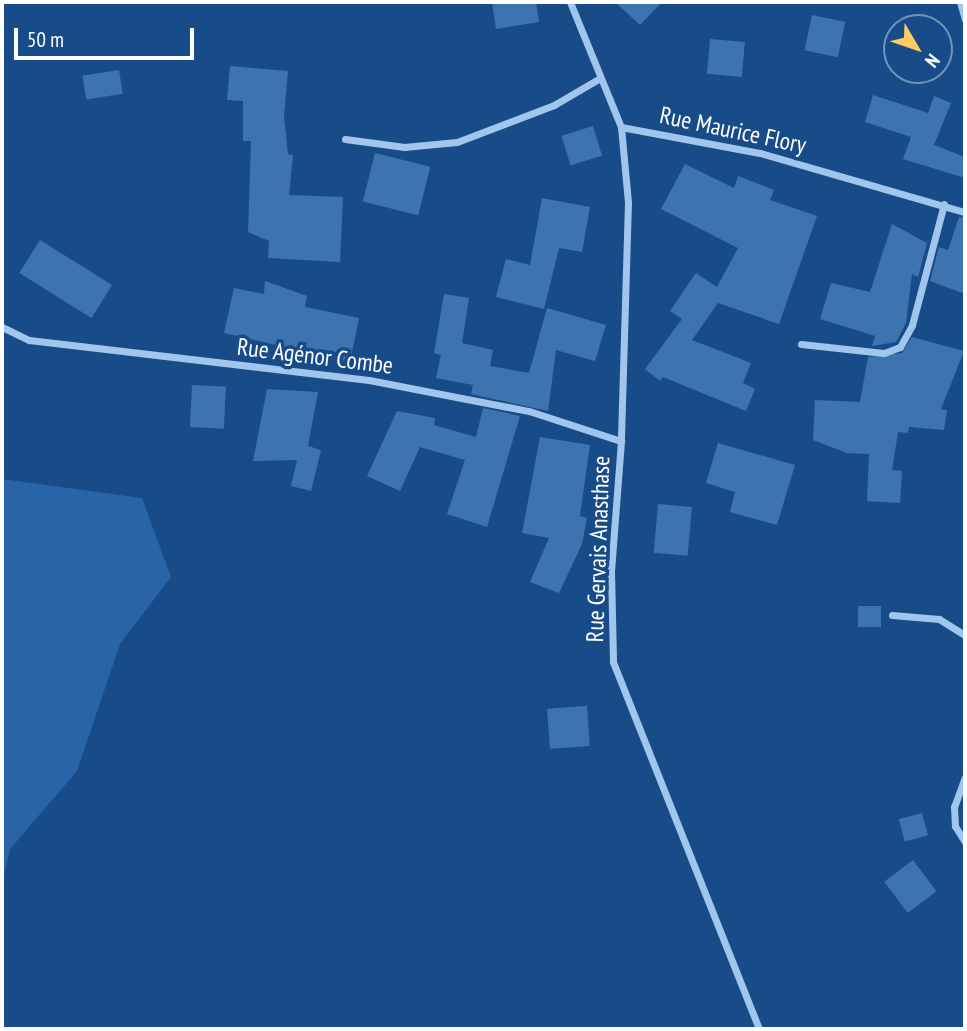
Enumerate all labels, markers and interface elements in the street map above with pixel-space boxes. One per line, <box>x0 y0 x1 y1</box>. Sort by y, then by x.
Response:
scale bar <box>18 14 198 58</box>
north arrow <box>883 14 953 84</box>
text: 50 m <box>27 26 64 53</box>
text: N <box>920 49 945 72</box>
street label: Rue Maurice Flory <box>657 100 809 160</box>
street label: Rue Agénor Combe <box>235 332 395 380</box>
street label: Rue Gervais Anasthase <box>580 455 616 643</box>

